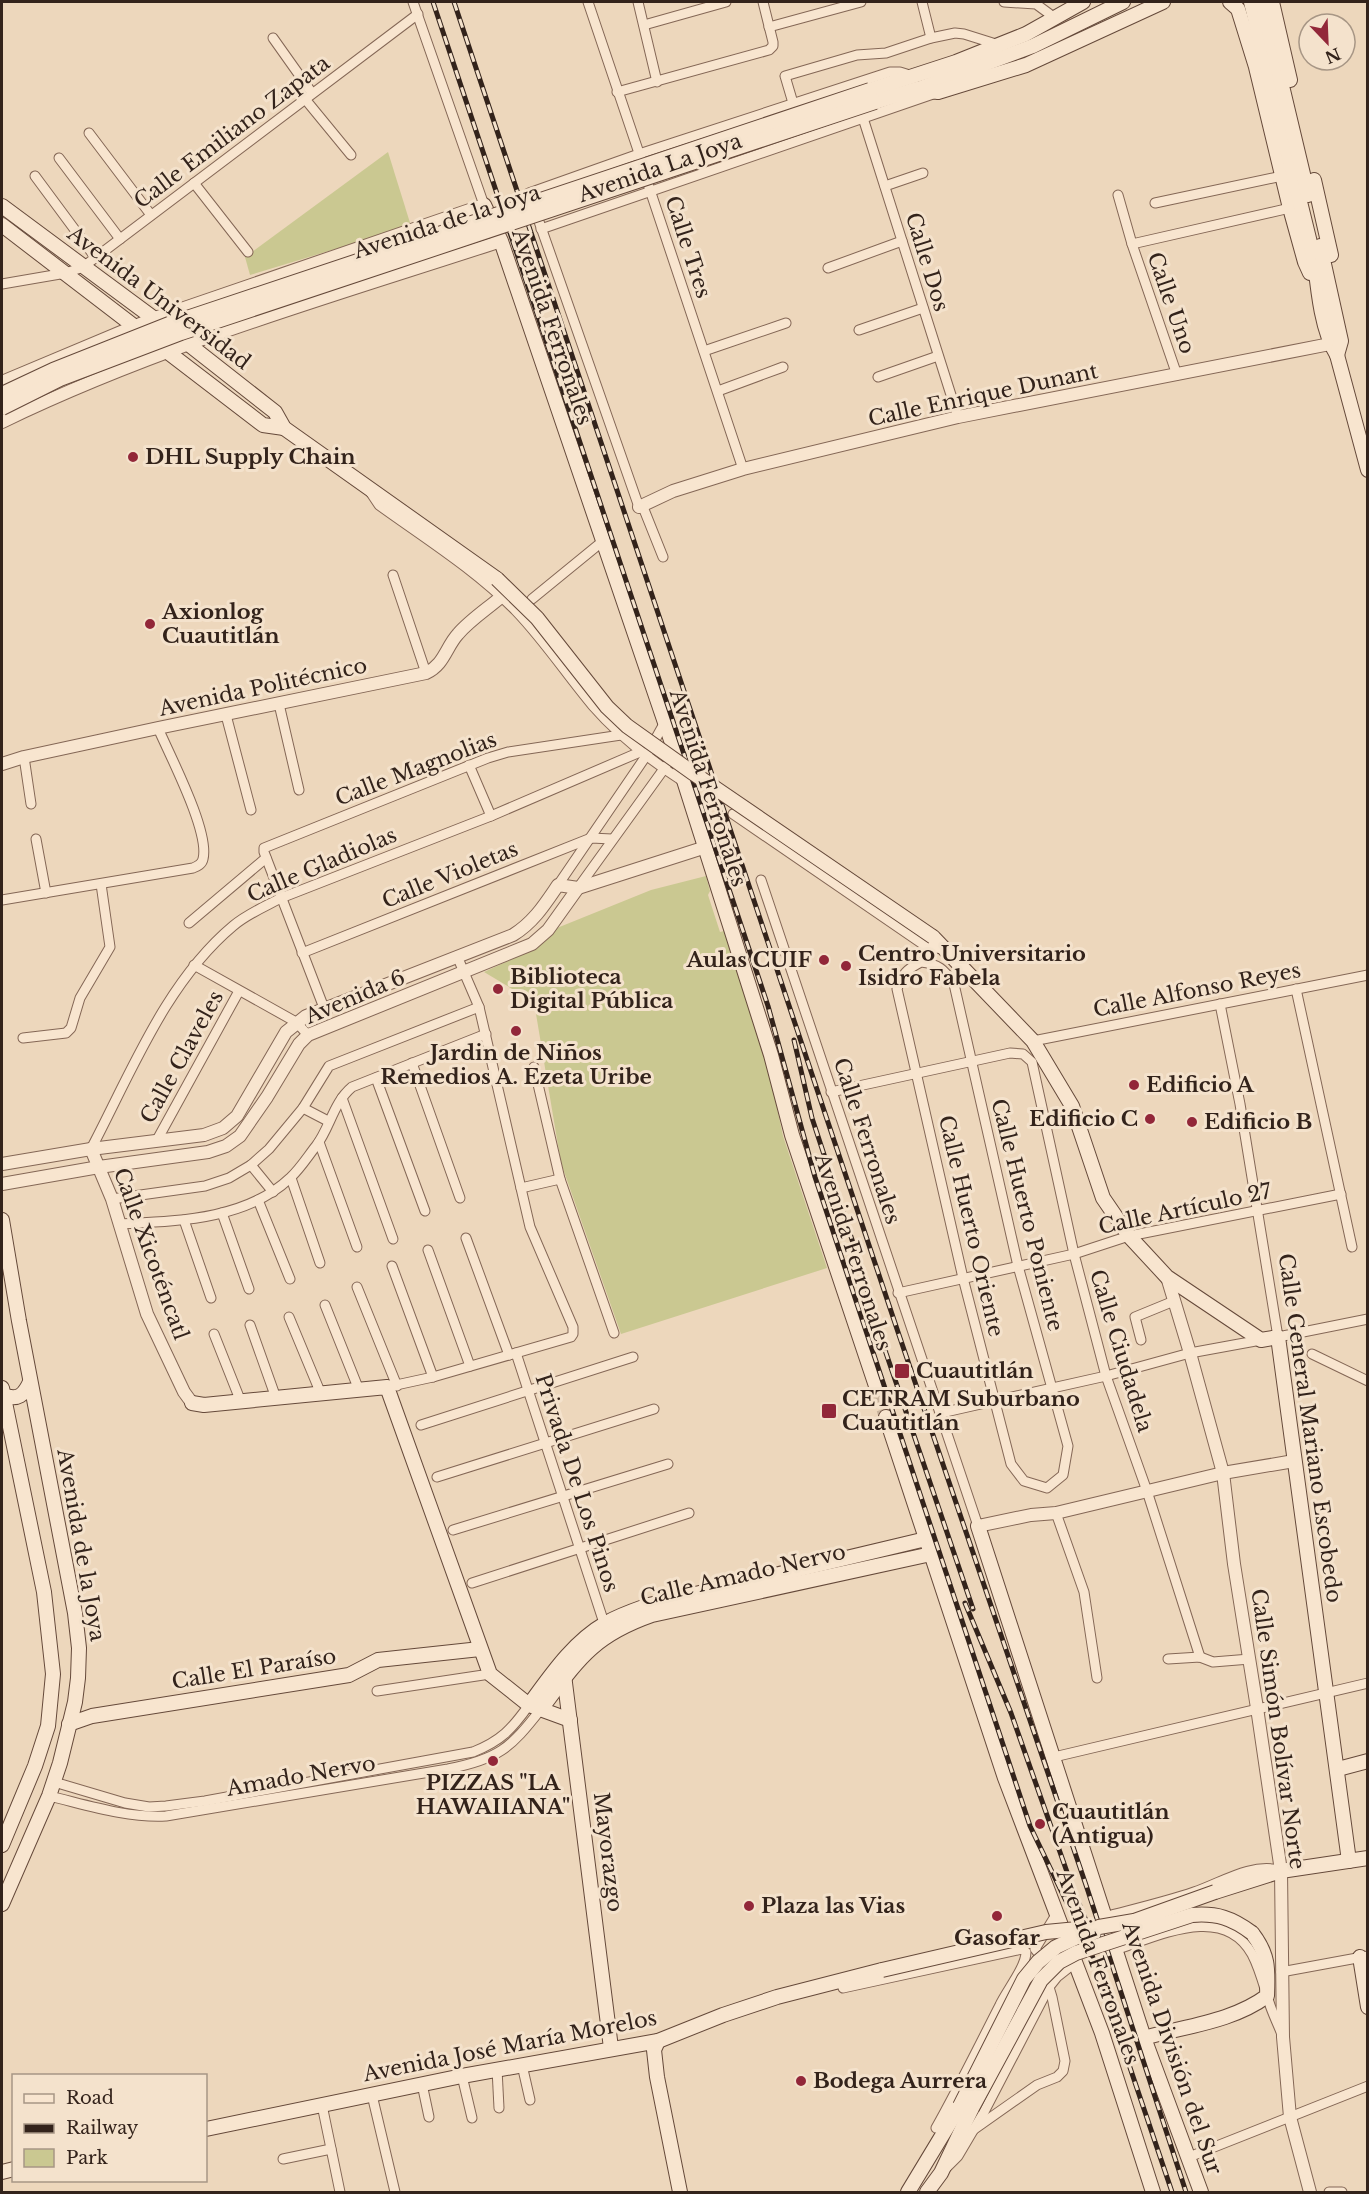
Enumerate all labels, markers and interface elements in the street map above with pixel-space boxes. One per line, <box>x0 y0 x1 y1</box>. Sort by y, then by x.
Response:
north arrow <box>1297 12 1357 72</box>
text: N <box>1322 44 1344 68</box>
street label: Calle Emiliano Zapata <box>129 50 335 214</box>
street label: Avenida La Joya <box>574 128 746 208</box>
street label: Avenida de la Joya <box>349 179 544 265</box>
street label: Calle Tres <box>659 192 717 302</box>
street label: Calle Dos <box>900 209 954 315</box>
street label: Avenida Universidad <box>61 220 256 375</box>
street label: Avenida Ferronales <box>506 224 598 429</box>
street label: Calle Uno <box>1141 249 1201 357</box>
street label: Calle Enrique Dunant <box>866 358 1100 432</box>
place label: DHL Supply Chain <box>145 444 356 470</box>
marker: DHL Supply Chain <box>126 450 140 464</box>
place label: Axionlog Cuautitlán <box>161 599 280 649</box>
marker: Axionlog Cuautitlán <box>143 617 157 631</box>
street label: Avenida Politécnico <box>156 652 369 722</box>
street label: Avenida Ferronales <box>664 685 752 890</box>
street label: Calle Magnolias <box>332 726 500 812</box>
street label: Calle Gladiolas <box>243 822 401 908</box>
street label: Calle Violetas <box>378 836 522 914</box>
place label: Centro Universitario Isidro Fabela <box>858 941 1086 991</box>
place label: Aulas CUIF <box>686 947 813 973</box>
marker: Aulas CUIF <box>817 953 831 967</box>
street label: Calle Alfonso Reyes <box>1091 957 1303 1023</box>
marker: Centro Universitario Isidro Fabela <box>839 959 853 973</box>
street label: Avenida 6 <box>300 964 409 1030</box>
place label: Biblioteca Digital Pública <box>510 964 673 1014</box>
marker: Biblioteca Digital Pública <box>491 982 505 996</box>
street label: Calle Claveles <box>135 986 229 1128</box>
marker: Jardin de Niños Remedios A. Ezeta Uribe <box>509 1024 523 1038</box>
place label: Jardin de Niños Remedios A. Ezeta Uribe <box>380 1040 652 1090</box>
street label: Calle Ferronales <box>828 1054 906 1228</box>
place label: Edificio A <box>1146 1072 1255 1098</box>
marker: Edificio A <box>1127 1078 1141 1092</box>
street label: Calle Huerto Poniente <box>986 1096 1068 1334</box>
place label: Edificio C <box>1029 1106 1138 1132</box>
place label: Edificio B <box>1204 1109 1312 1135</box>
marker: Edificio C <box>1143 1112 1157 1126</box>
street label: Calle Huerto Oriente <box>933 1113 1009 1339</box>
marker: Edificio B <box>1185 1115 1199 1129</box>
street label: Avenida Ferronales <box>809 1149 897 1354</box>
street label: Calle Xicoténcatl <box>108 1164 194 1344</box>
street label: Calle Artículo 27 <box>1096 1178 1274 1240</box>
street label: Calle General Mariano Escobedo <box>1273 1252 1347 1604</box>
street label: Calle Ciudadela <box>1084 1267 1158 1436</box>
place label: Cuautitlán <box>916 1358 1034 1384</box>
marker: Cuautitlán <box>893 1362 911 1380</box>
street label: Privada De Los Pinos <box>529 1371 625 1595</box>
place label: CETRAM Suburbano Cuautitlán <box>842 1386 1080 1436</box>
marker: CETRAM Suburbano Cuautitlán <box>820 1402 838 1420</box>
street label: Avenida de la Joya <box>51 1446 111 1644</box>
street label: Calle Amado Nervo <box>638 1539 848 1611</box>
street label: Calle Simón Bolívar Norte <box>1245 1587 1311 1871</box>
street label: Calle El Paraíso <box>170 1643 338 1695</box>
street label: Amado Nervo <box>224 1750 378 1802</box>
marker: PIZZAS "LA HAWAIIANA" <box>486 1754 500 1768</box>
place label: PIZZAS "LA HAWAIIANA" <box>416 1770 570 1820</box>
street label: Mayorazgo <box>588 1791 628 1913</box>
place label: Cuautitlán (Antigua) <box>1052 1799 1170 1849</box>
marker: Cuautitlán (Antigua) <box>1033 1817 1047 1831</box>
street label: Avenida Ferronales <box>1050 1865 1145 2068</box>
place label: Plaza las Vias <box>761 1893 905 1919</box>
marker: Plaza las Vias <box>742 1899 756 1913</box>
marker: Gasofar <box>990 1909 1004 1923</box>
street label: Avenida División del Sur <box>1116 1917 1228 2178</box>
place label: Gasofar <box>954 1925 1040 1951</box>
street label: Avenida José María Morelos <box>360 2005 659 2087</box>
place label: Bodega Aurrera <box>813 2068 987 2094</box>
legend <box>12 2074 207 2182</box>
marker: Bodega Aurrera <box>794 2074 808 2088</box>
text: Road <box>66 2087 114 2109</box>
text: Railway <box>66 2117 139 2139</box>
text: Park <box>66 2147 108 2169</box>

